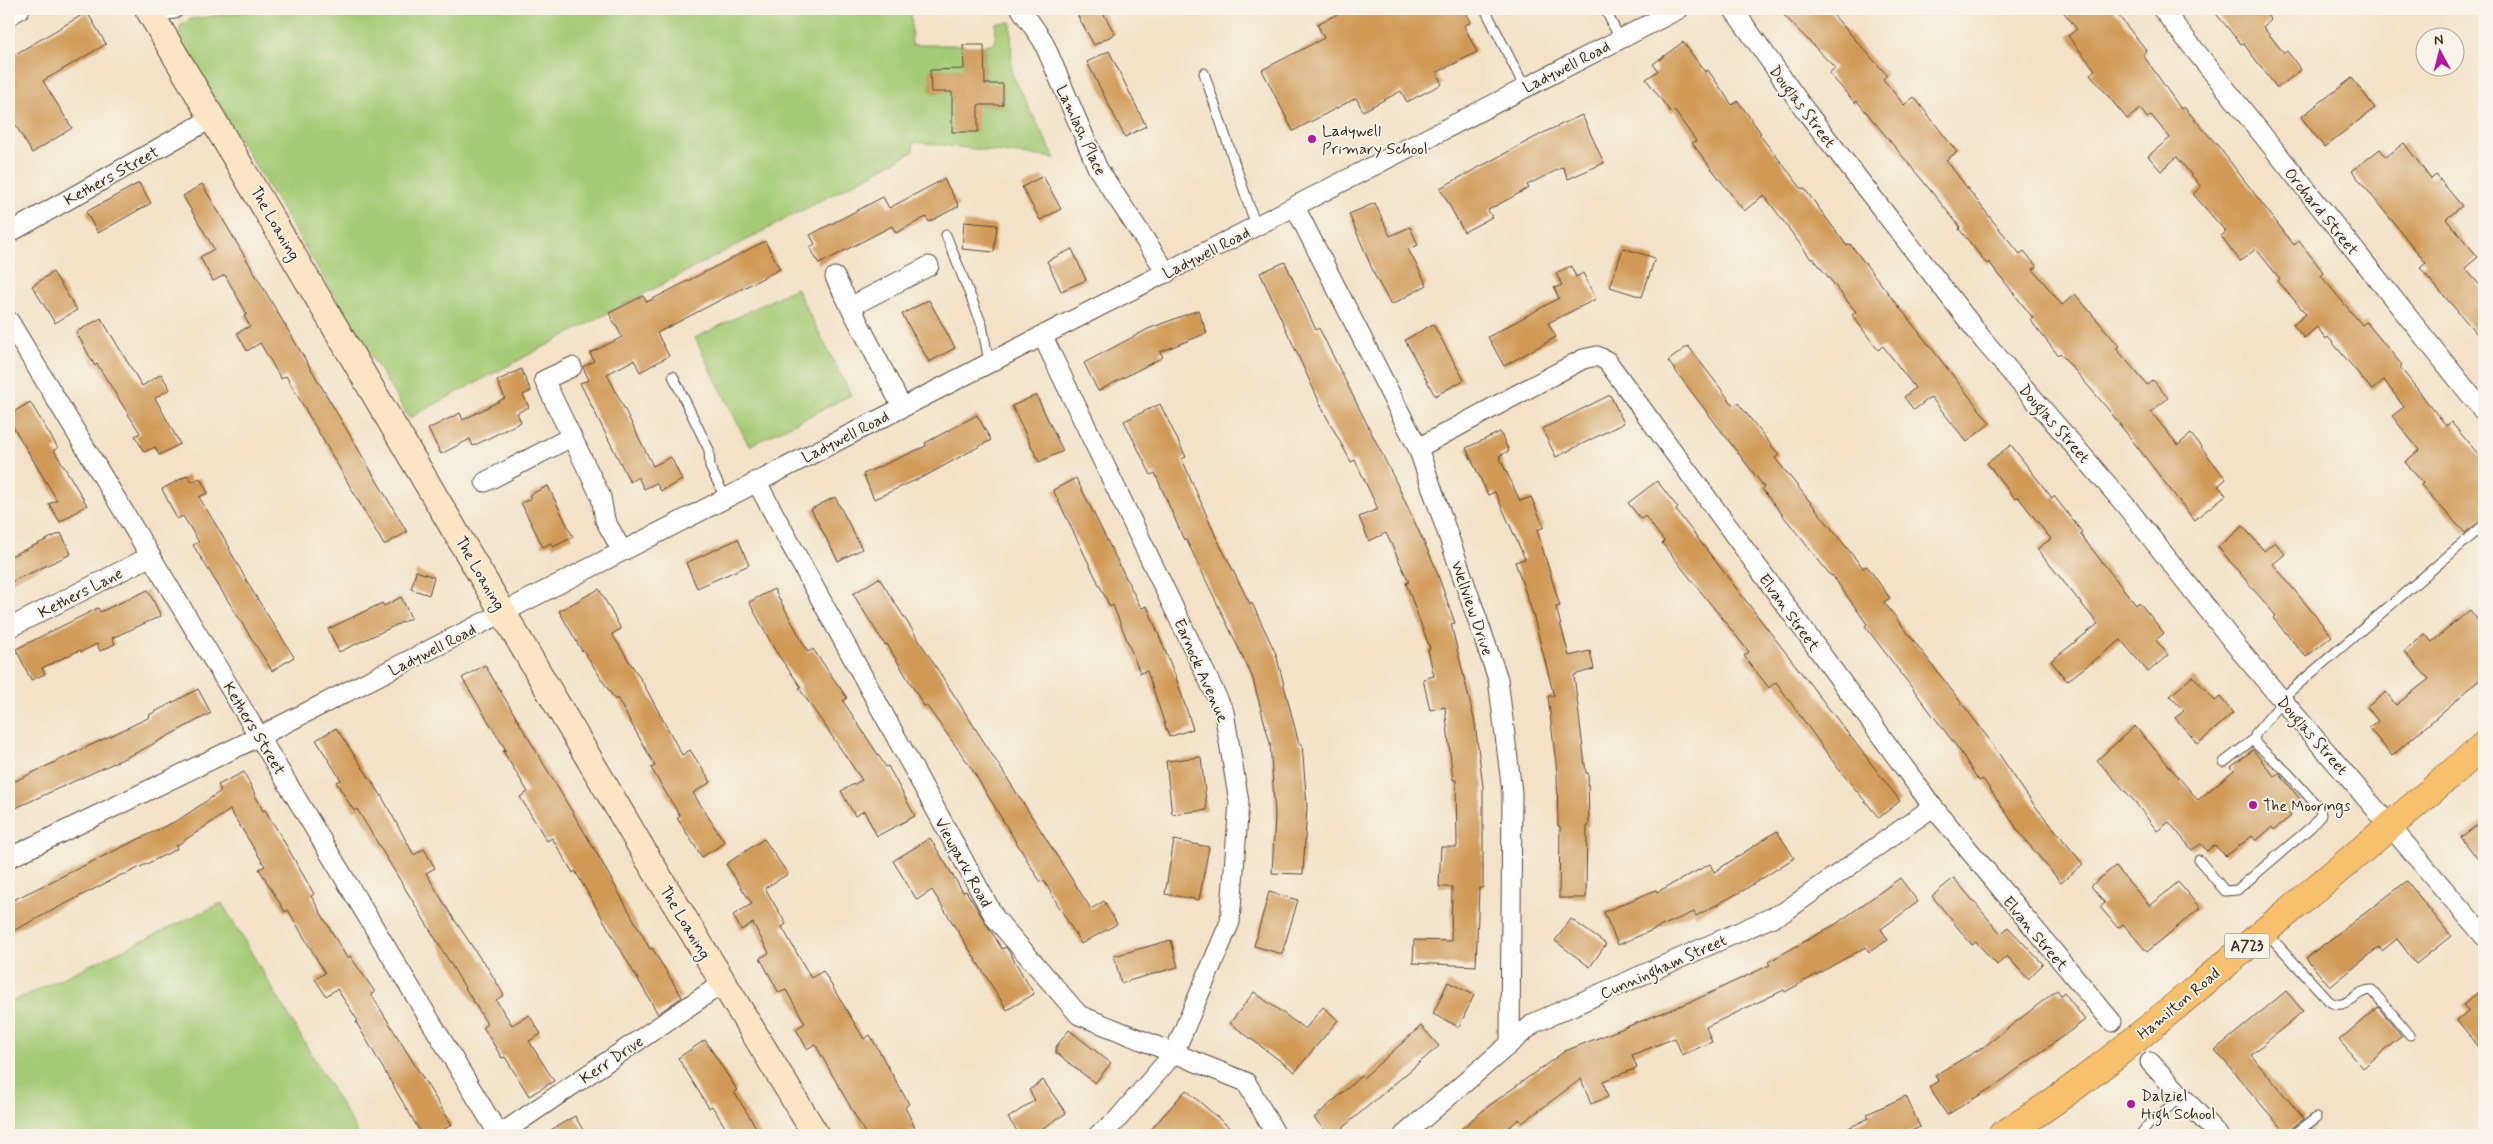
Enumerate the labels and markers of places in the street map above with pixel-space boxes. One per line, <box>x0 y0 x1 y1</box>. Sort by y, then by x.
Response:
place label: Ladywell Primary School <box>1322 121 1428 160</box>
marker: Ladywell Primary School <box>1306 133 1318 145</box>
place label: The Moorings <box>2263 796 2351 818</box>
marker: The Moorings <box>2247 799 2259 811</box>
place label: Dalziel High School <box>2141 1086 2216 1126</box>
marker: Dalziel High School <box>2125 1098 2137 1110</box>

